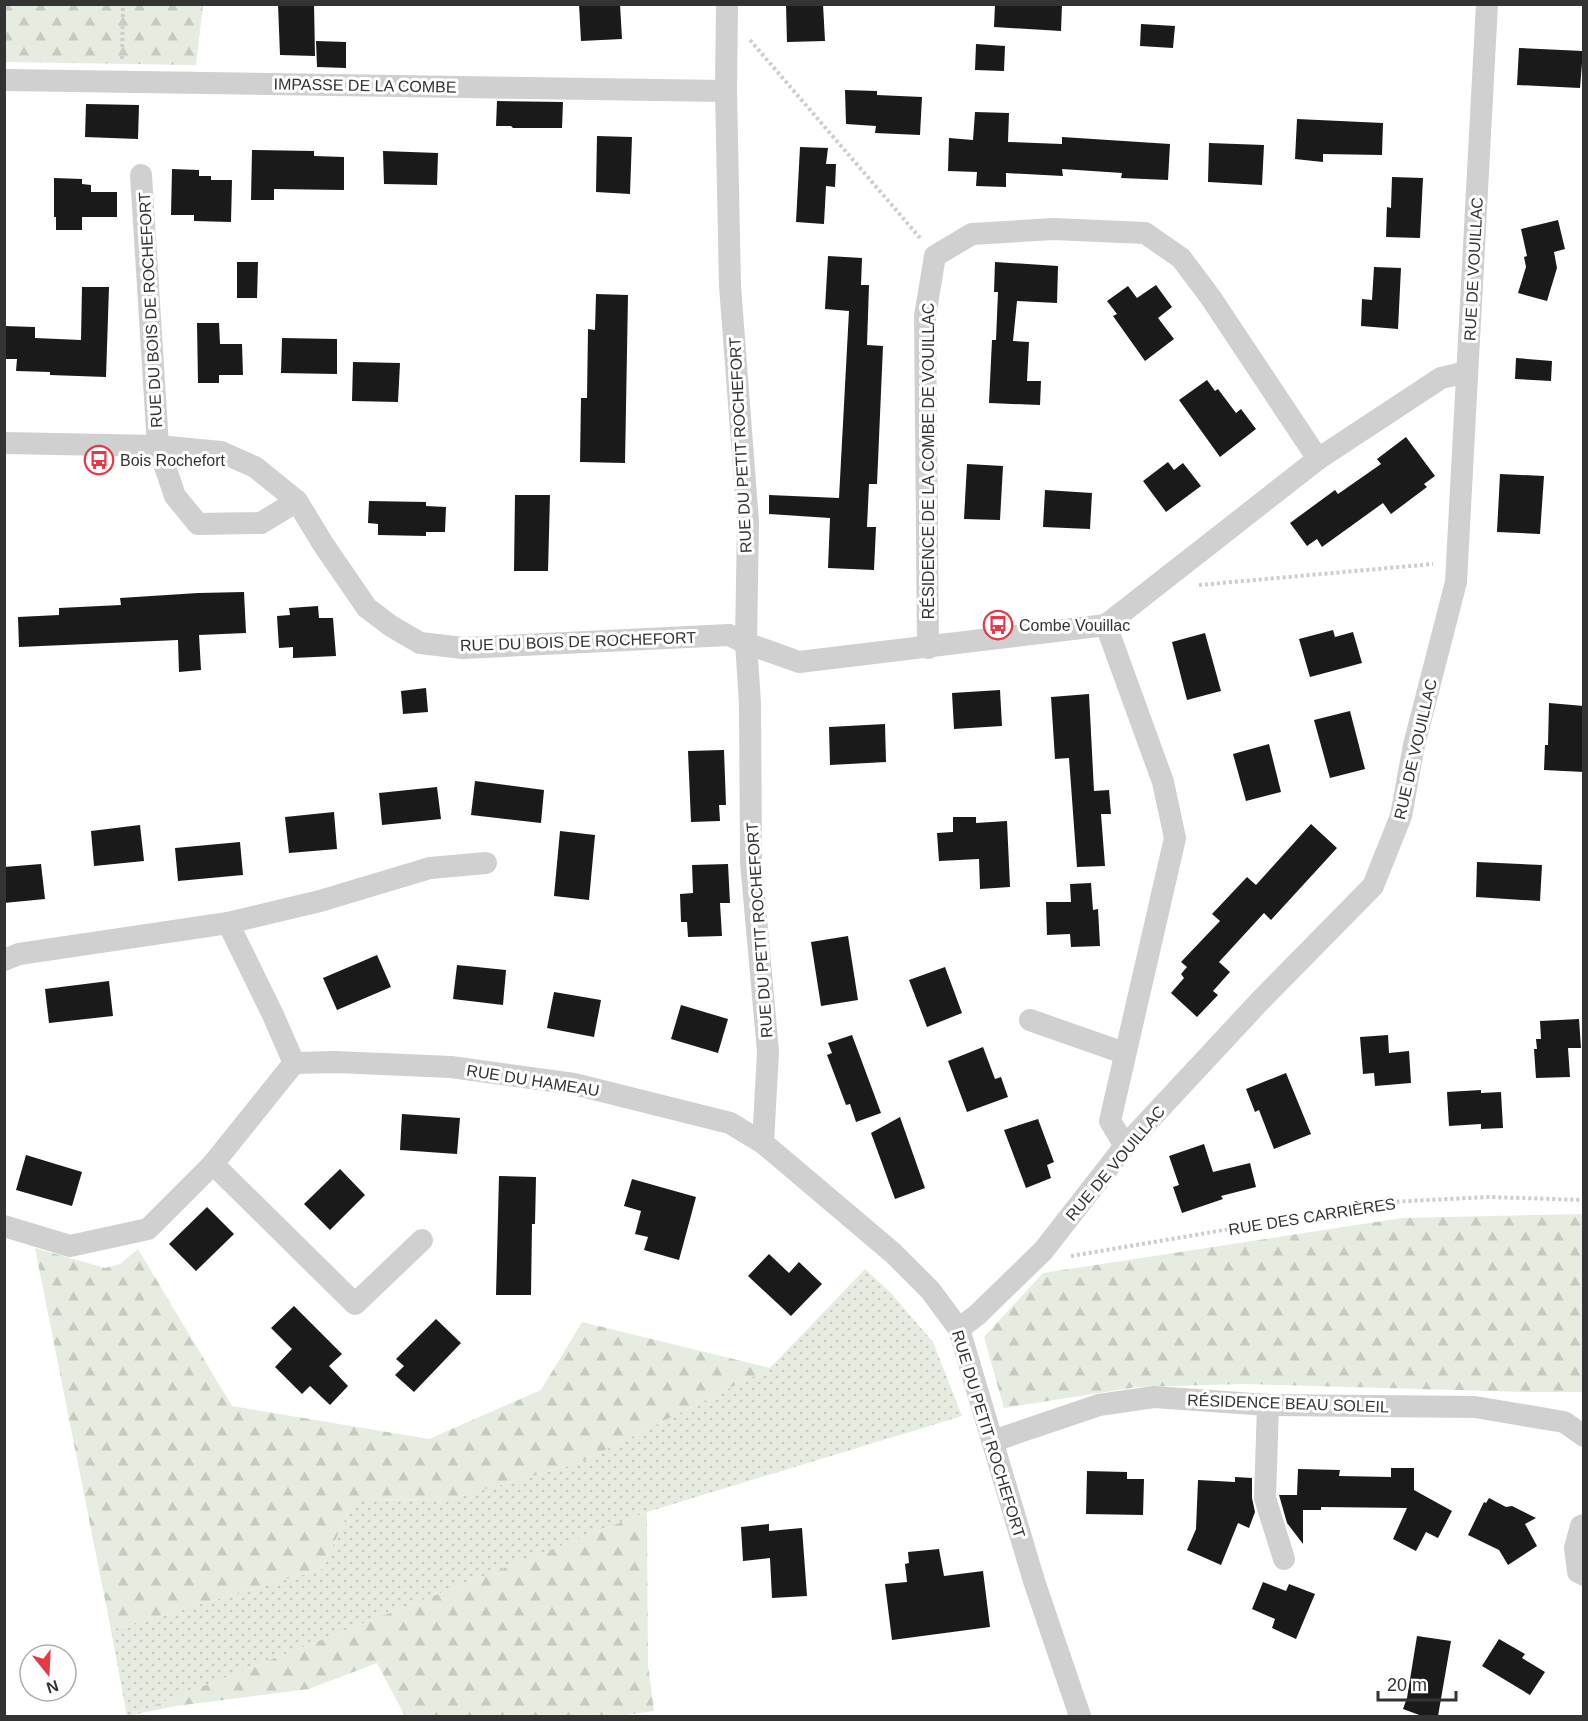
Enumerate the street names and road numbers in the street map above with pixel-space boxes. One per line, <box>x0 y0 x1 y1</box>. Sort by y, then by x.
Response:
street label: IMPASSE DE LA COMBE <box>273 75 457 96</box>
street label: RUE DU BOIS DE ROCHEFORT <box>136 191 165 428</box>
street label: RUE DE VOUILLAC <box>1461 197 1486 341</box>
street label: RÉSIDENCE DE LA COMBE DE VOUILLAC <box>919 303 937 619</box>
street label: RUE DU PETIT ROCHEFORT <box>726 336 755 553</box>
street label: RUE DU BOIS DE ROCHEFORT <box>460 629 697 654</box>
street label: RUE DE VOUILLAC <box>1391 677 1440 821</box>
street label: RUE DU PETIT ROCHEFORT <box>743 821 776 1038</box>
street label: RUE DU HAMEAU <box>465 1062 601 1099</box>
street label: RUE DE VOUILLAC <box>1063 1103 1168 1224</box>
street label: RUE DES CARRIÈRES <box>1227 1194 1397 1238</box>
street label: RUE DU PETIT ROCHEFORT <box>949 1328 1028 1540</box>
street label: RÉSIDENCE BEAU SOLEIL <box>1187 1390 1389 1416</box>

